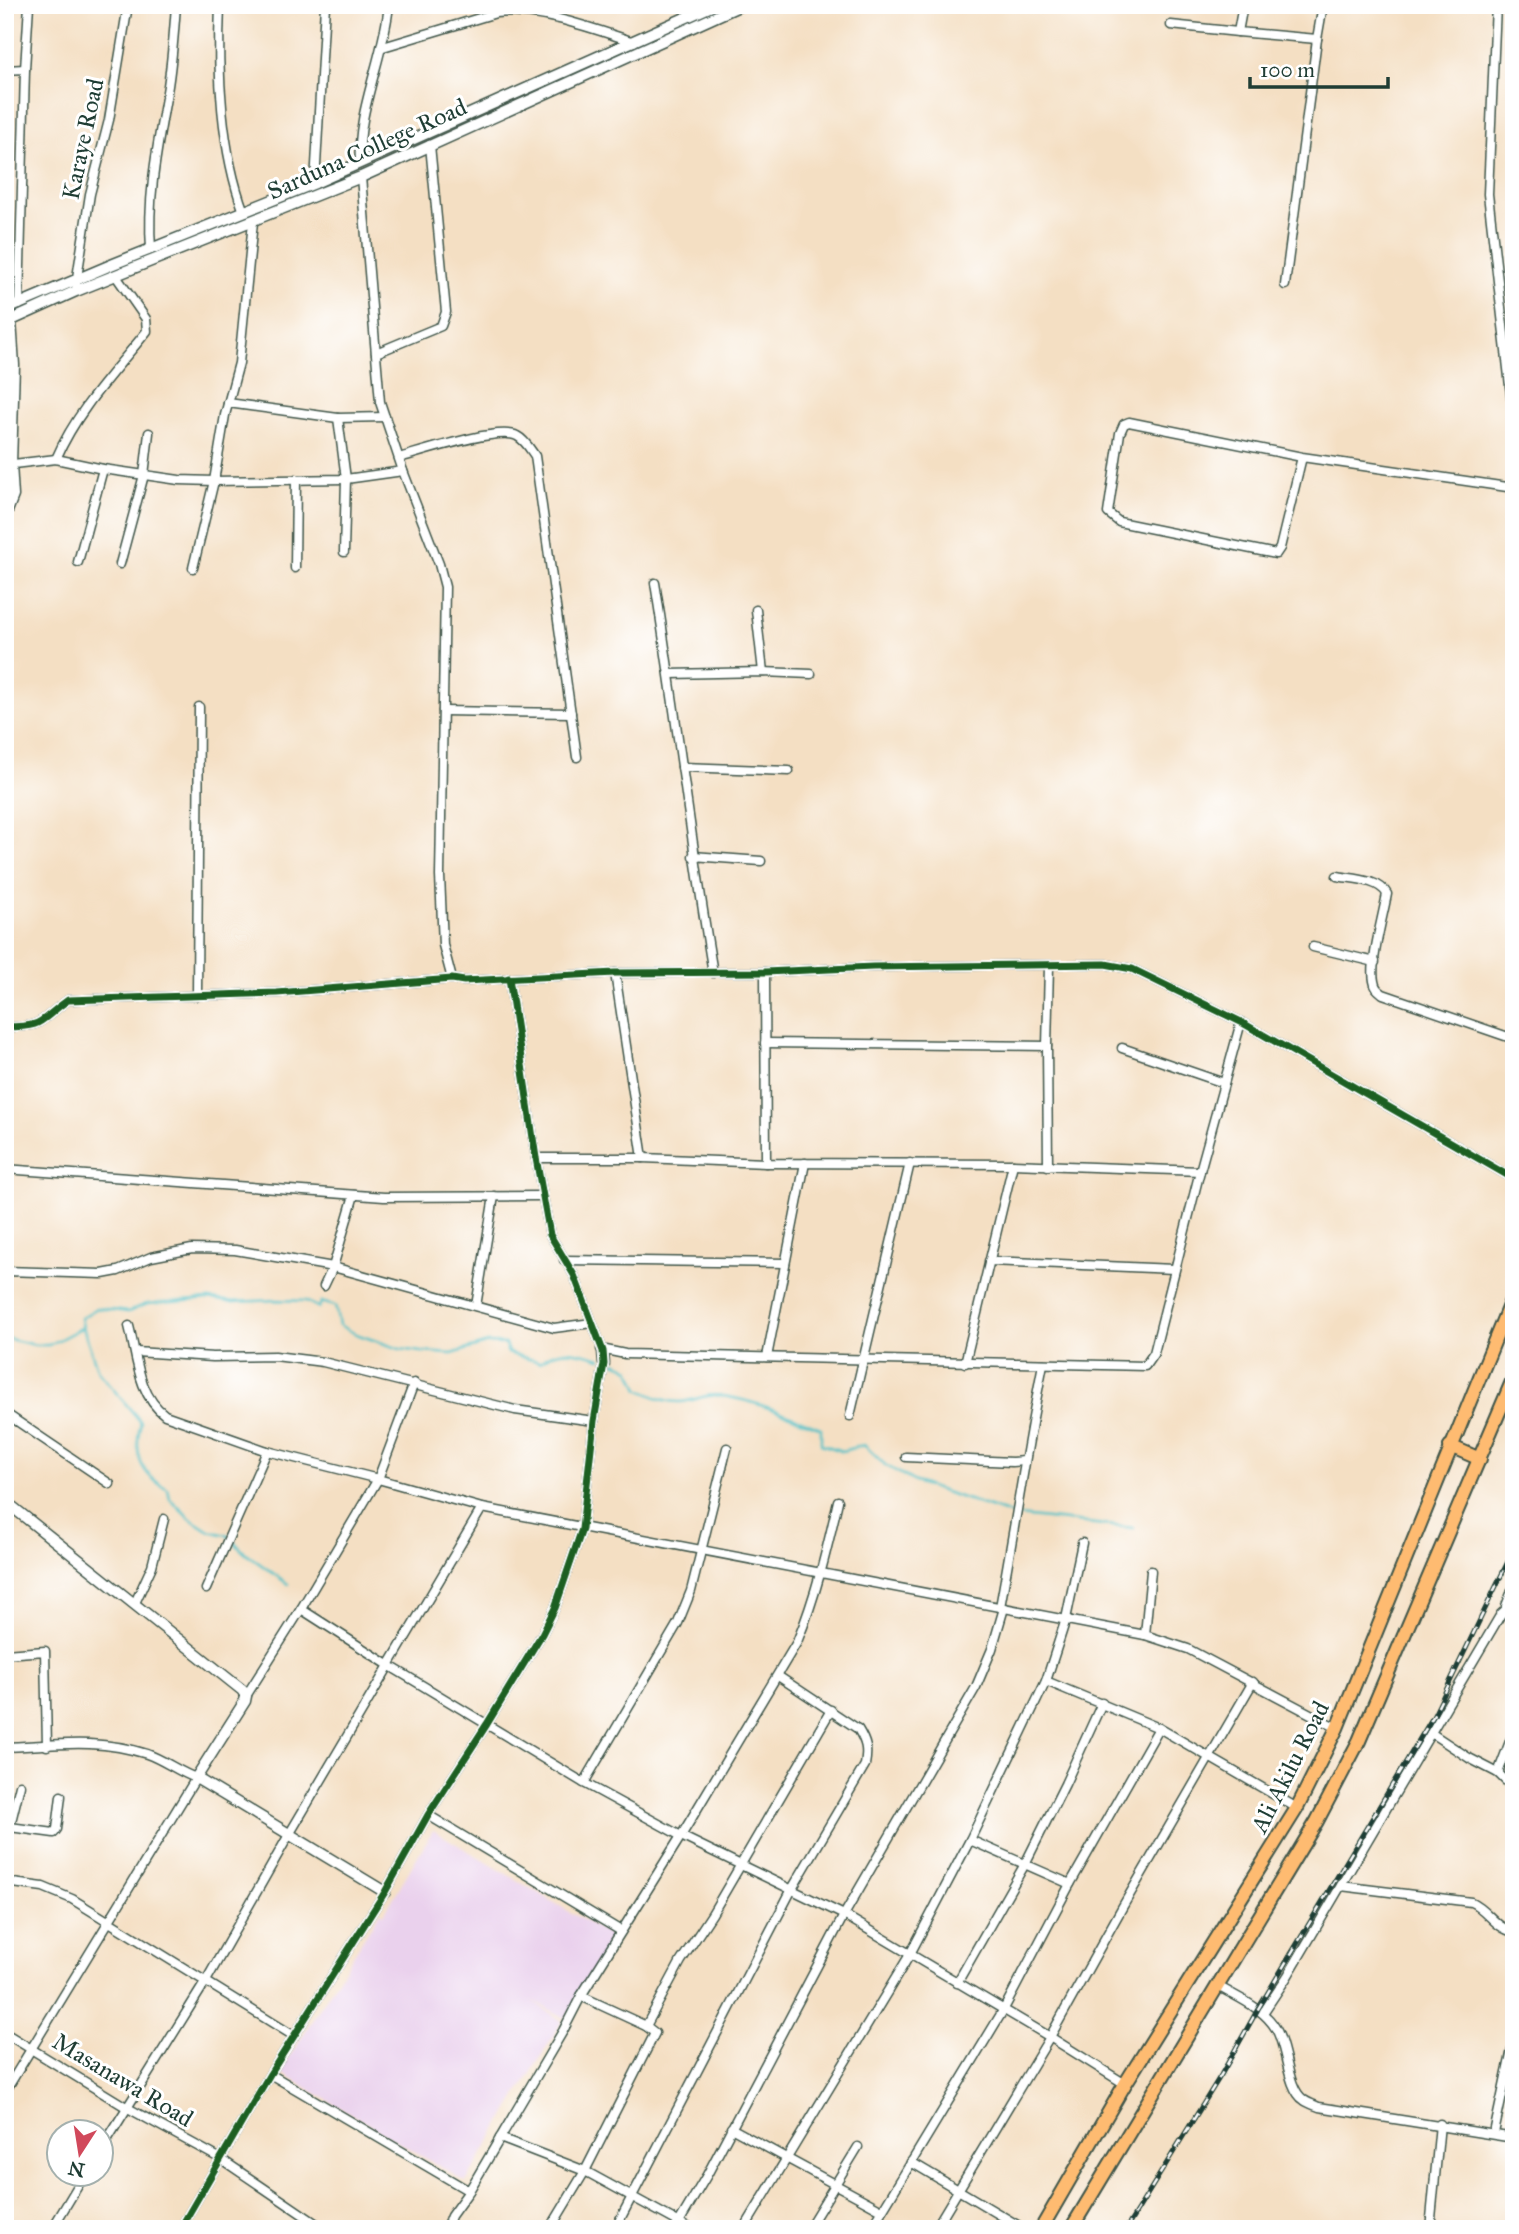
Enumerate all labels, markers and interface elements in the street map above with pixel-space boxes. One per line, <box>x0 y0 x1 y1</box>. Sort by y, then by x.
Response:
scale bar <box>1250 46 1388 90</box>
text: 100 m <box>1260 57 1315 83</box>
street label: Karaye Road <box>56 76 110 202</box>
street label: Sarduna College Road <box>263 92 471 206</box>
street label: Ali Akilu Road <box>1244 1696 1336 1839</box>
street label: Masanawa Road <box>47 2026 199 2134</box>
north arrow <box>46 2118 116 2188</box>
text: N <box>66 2156 87 2182</box>

